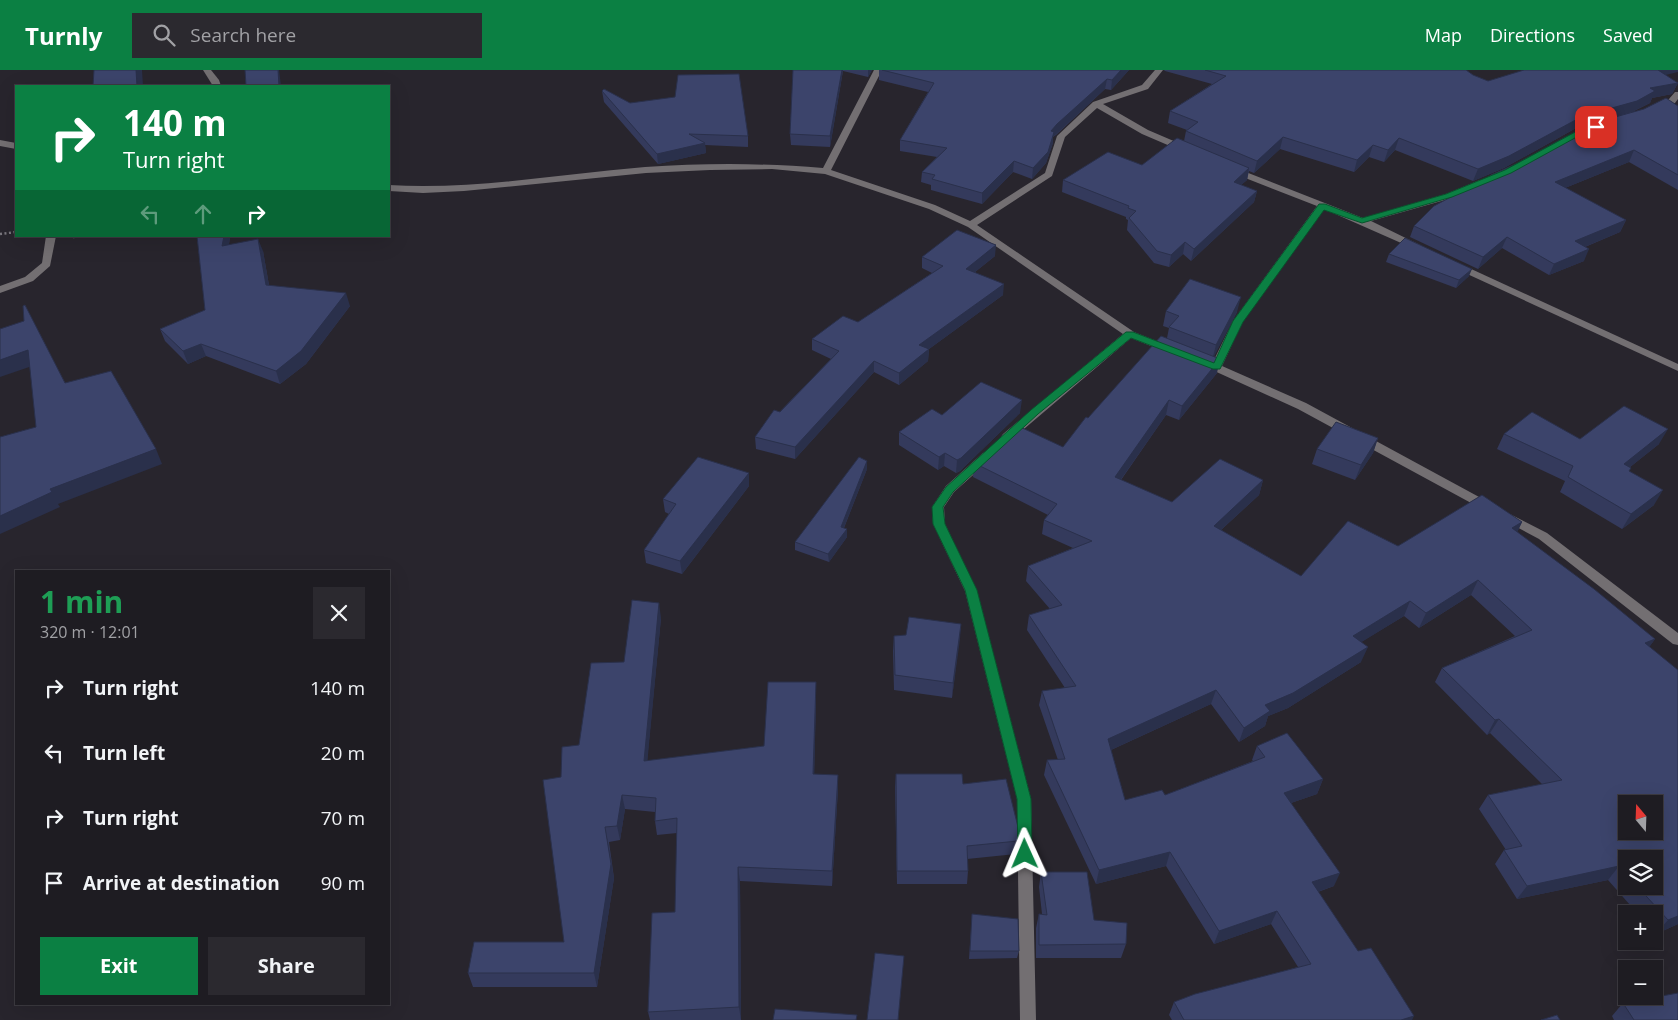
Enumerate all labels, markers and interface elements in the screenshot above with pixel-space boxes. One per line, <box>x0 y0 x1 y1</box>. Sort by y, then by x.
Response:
search box <box>132 13 482 58</box>
text: Turnly <box>25 19 102 52</box>
icon: search <box>150 21 178 49</box>
text: Search here <box>190 22 296 48</box>
text: Map <box>1425 23 1462 47</box>
text: Directions <box>1490 23 1575 47</box>
text: Saved <box>1603 23 1653 47</box>
text: 140 m <box>123 99 227 146</box>
icon: right <box>40 105 105 170</box>
pin <box>1575 106 1617 148</box>
icon: arrive <box>1582 113 1610 141</box>
text: Turn right <box>123 144 225 174</box>
icon: left <box>136 200 164 228</box>
icon: ahead <box>189 200 217 228</box>
icon: right <box>242 200 270 228</box>
text: 1 min <box>40 581 123 622</box>
button: close <box>313 587 365 639</box>
text: 320 m · 12:01 <box>40 621 140 643</box>
icon: right <box>40 674 68 702</box>
text: Turn right <box>83 675 178 701</box>
text: 140 m <box>310 675 365 701</box>
icon: left <box>40 739 68 767</box>
text: Turn left <box>83 740 165 766</box>
text: 20 m <box>321 740 365 766</box>
north arrow <box>1618 795 1662 840</box>
map controls <box>1618 795 1663 1005</box>
icon: right <box>40 804 68 832</box>
text: Turn right <box>83 805 178 831</box>
text: 70 m <box>321 805 365 831</box>
position arrow <box>998 827 1050 879</box>
button: layers <box>1618 850 1663 895</box>
icon: arrive <box>40 869 68 897</box>
text: Arrive at destination <box>83 870 280 896</box>
text: 90 m <box>321 870 365 896</box>
button: + <box>1618 905 1663 950</box>
button: Exit <box>40 937 198 995</box>
button: Share <box>208 937 365 995</box>
button: − <box>1618 960 1663 1005</box>

